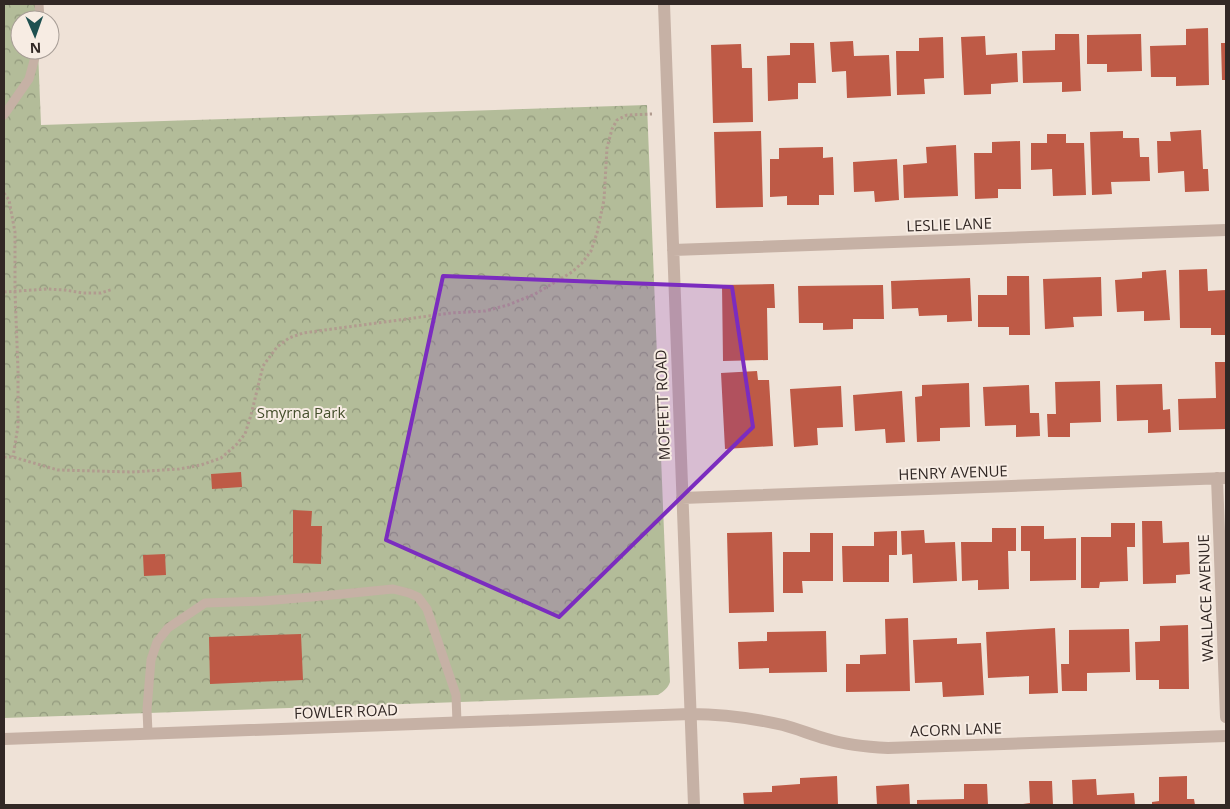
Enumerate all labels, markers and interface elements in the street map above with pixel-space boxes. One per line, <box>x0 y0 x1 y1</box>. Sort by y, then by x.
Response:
north arrow <box>10 10 60 60</box>
text: N <box>29 39 41 58</box>
street label: LESLIE LANE <box>906 213 992 235</box>
street label: MOFFETT ROAD <box>650 349 674 461</box>
park label: Smyrna Park <box>257 402 345 422</box>
street label: HENRY AVENUE <box>898 460 1008 484</box>
street label: WALLACE AVENUE <box>1193 534 1217 662</box>
street label: FOWLER ROAD <box>294 699 398 723</box>
street label: ACORN LANE <box>910 717 1002 741</box>

